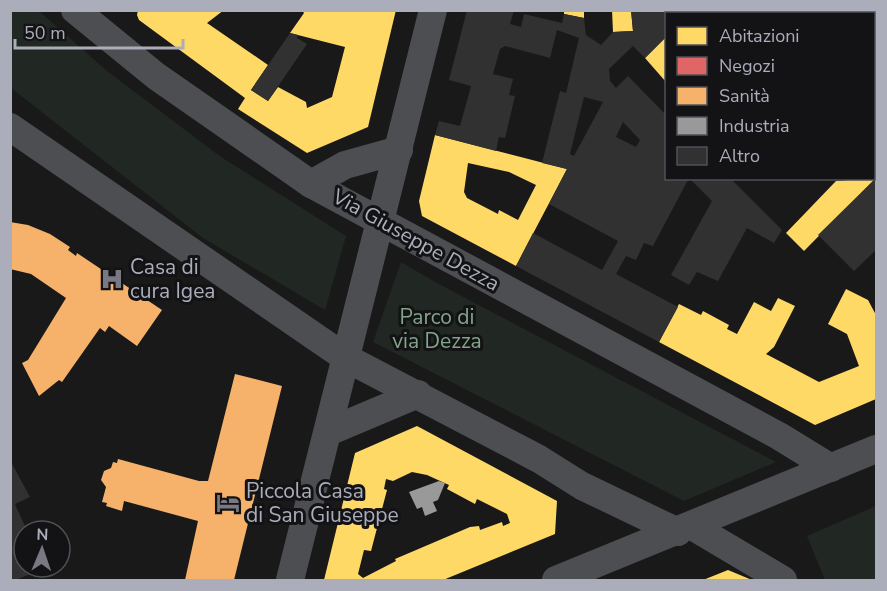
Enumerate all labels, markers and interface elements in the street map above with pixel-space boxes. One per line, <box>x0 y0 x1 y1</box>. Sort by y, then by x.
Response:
scale bar <box>15 12 183 50</box>
legend <box>665 12 875 180</box>
text: 50 m <box>24 21 66 45</box>
text: Abitazioni <box>719 24 800 48</box>
text: Negozi <box>719 54 775 78</box>
text: Sanità <box>719 84 770 108</box>
text: Industria <box>719 114 789 138</box>
text: Altro <box>719 144 760 168</box>
street label: Via Giuseppe Dezza <box>326 182 505 298</box>
place label: Casa di cura Igea <box>130 253 215 305</box>
hospital icon: Casa di cura Igea <box>99 266 125 292</box>
park label: Parco di via Dezza <box>392 303 482 355</box>
place label: Piccola Casa di San Giuseppe <box>246 477 399 529</box>
hotel icon: Piccola Casa di San Giuseppe <box>215 490 241 516</box>
north arrow <box>12 519 72 579</box>
text: N <box>36 524 49 546</box>

